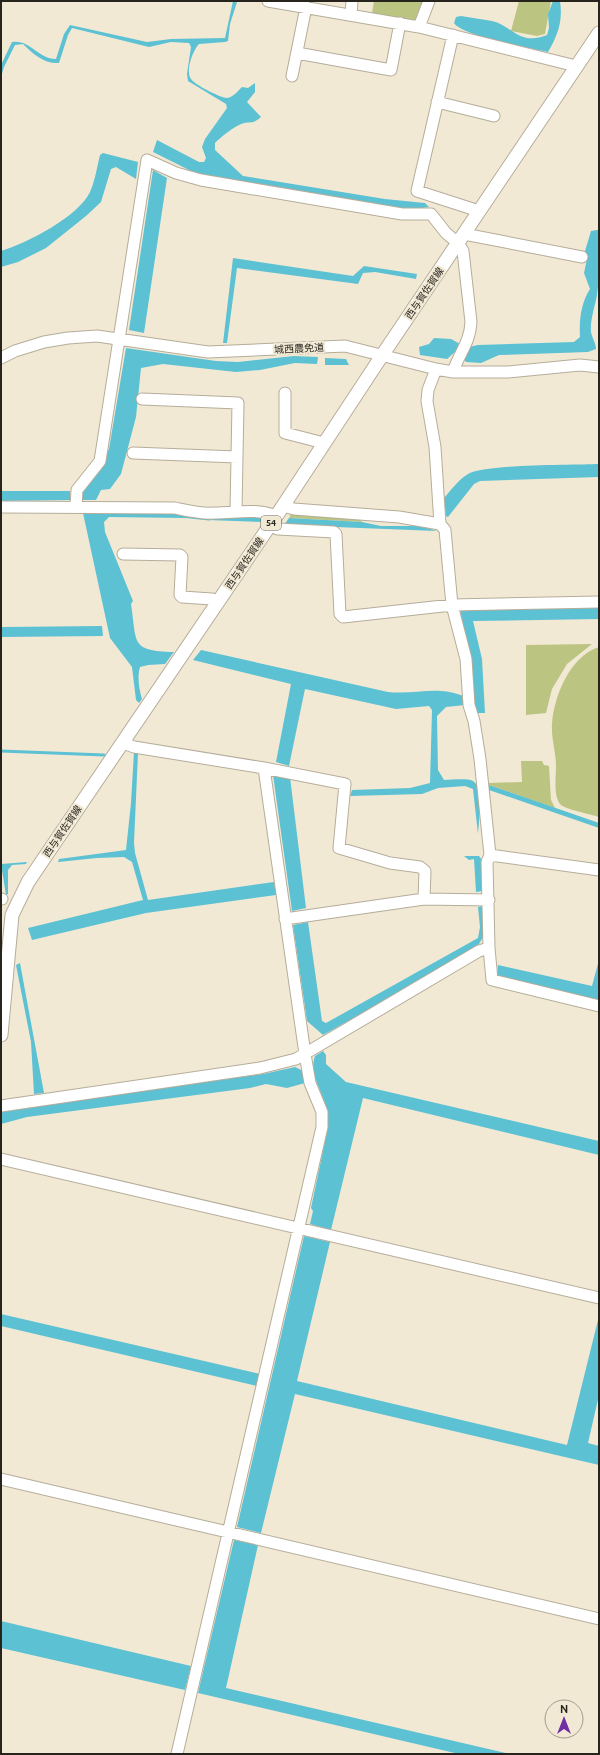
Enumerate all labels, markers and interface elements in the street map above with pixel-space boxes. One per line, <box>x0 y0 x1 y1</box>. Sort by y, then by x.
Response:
street label: 西与賀佐賀線 <box>403 265 446 321</box>
street label: 城西農免道 <box>274 342 324 355</box>
road number: 54 <box>261 516 281 530</box>
street label: 西与賀佐賀線 <box>223 535 266 591</box>
street label: 西与賀佐賀線 <box>41 803 84 859</box>
north arrow <box>544 1699 584 1739</box>
text: N <box>560 1703 568 1715</box>

